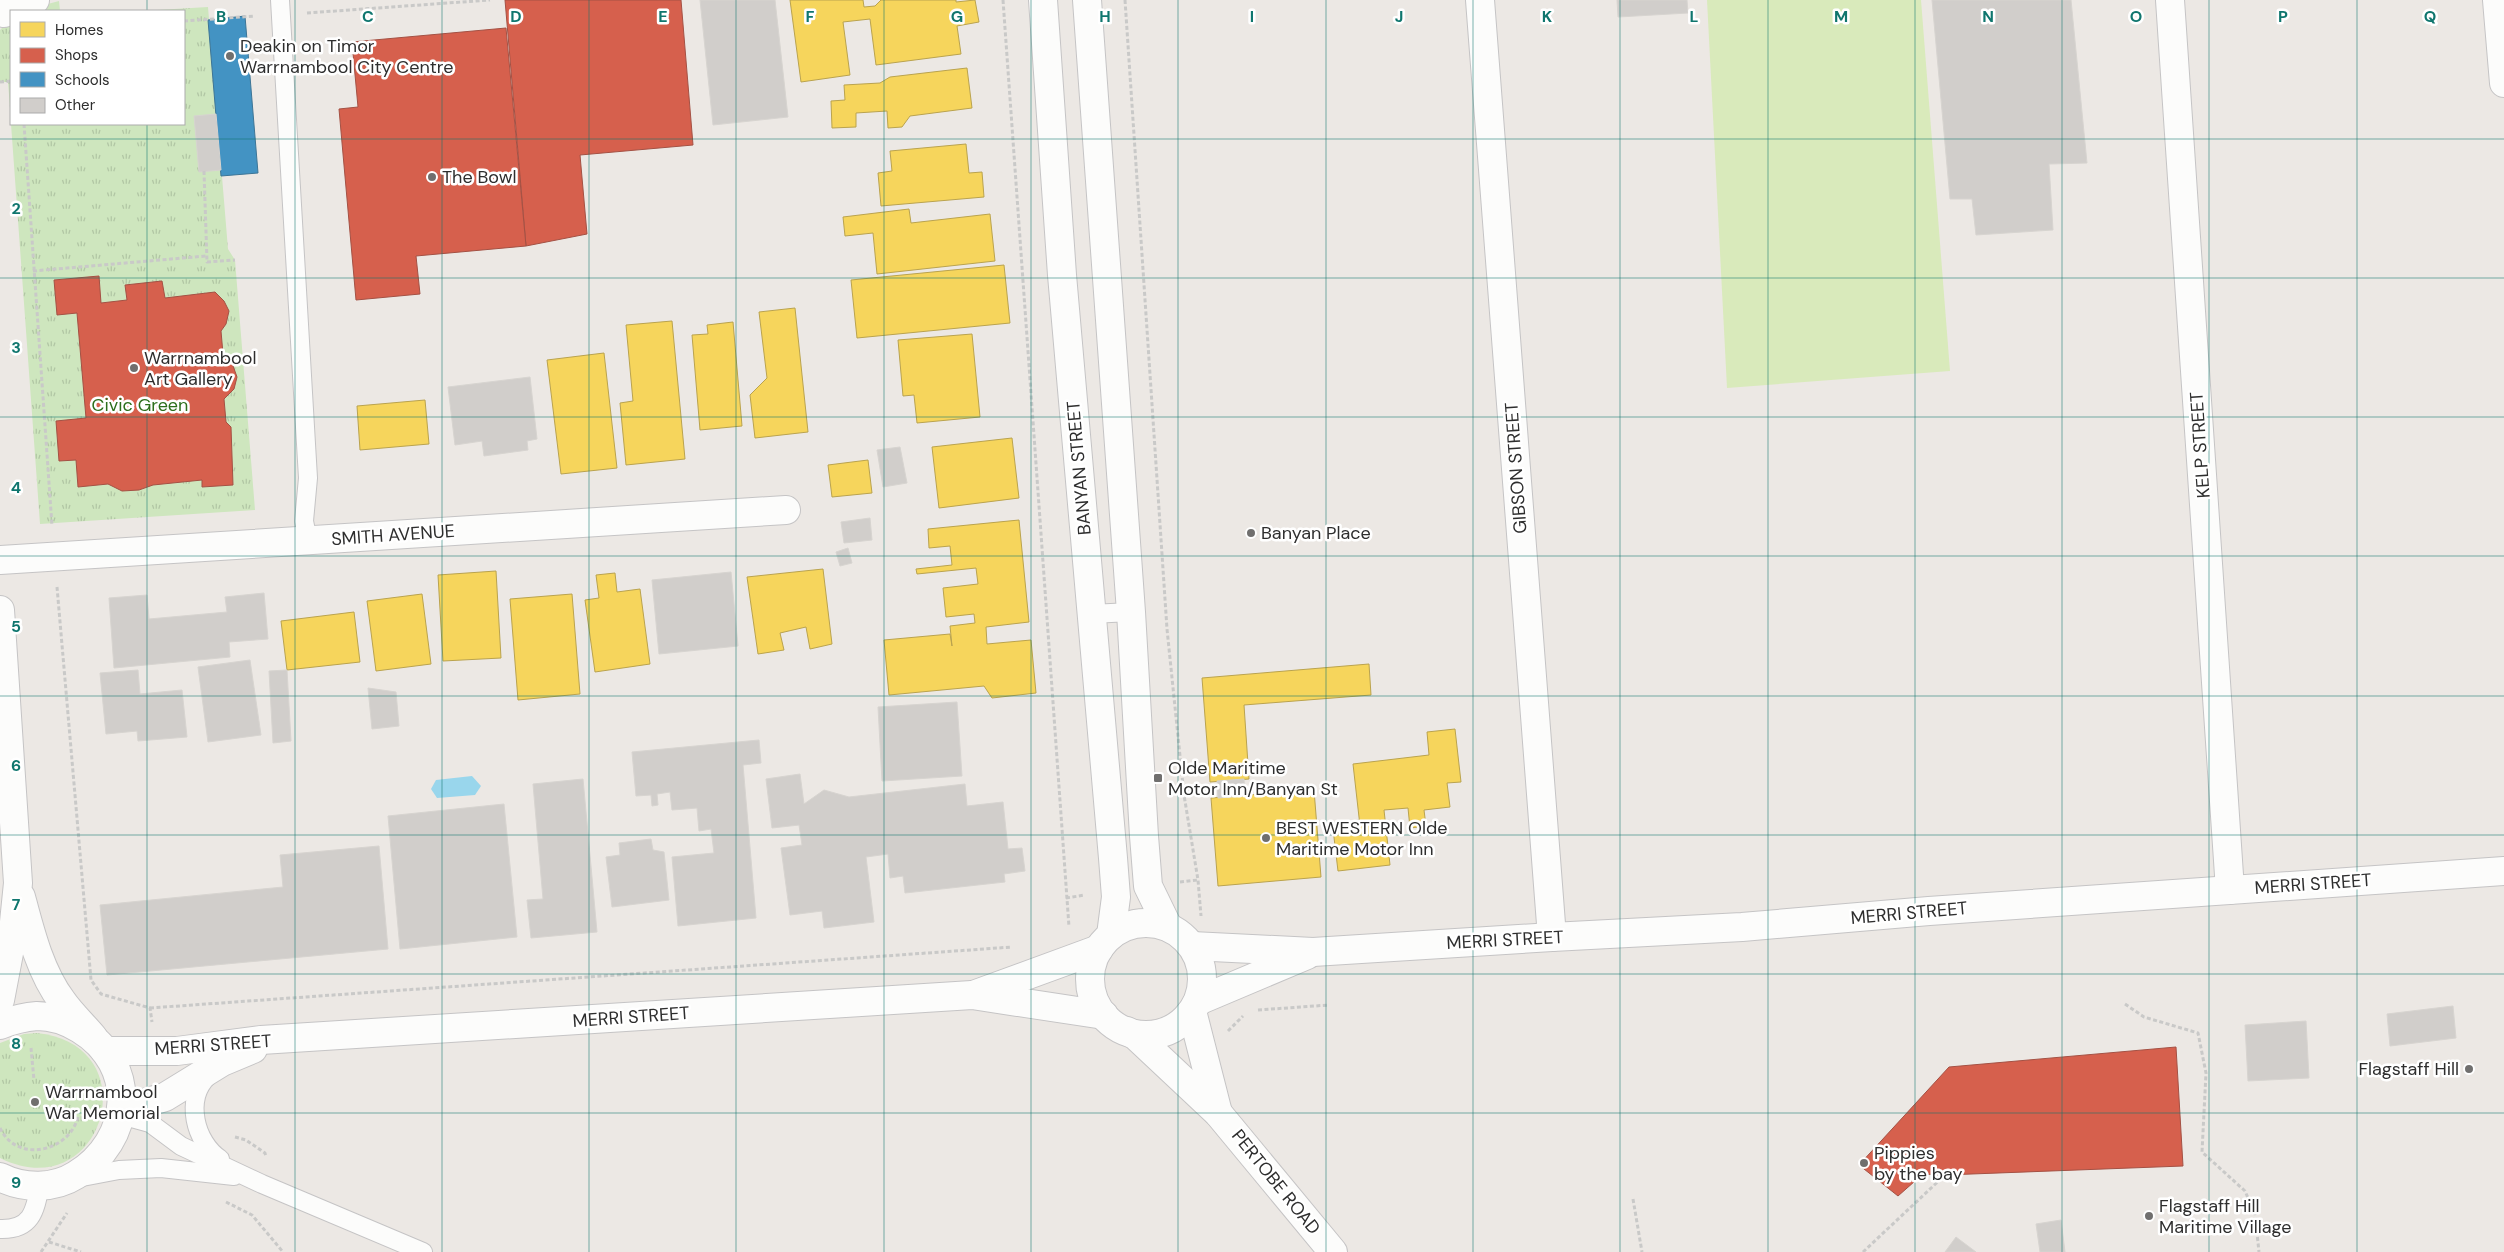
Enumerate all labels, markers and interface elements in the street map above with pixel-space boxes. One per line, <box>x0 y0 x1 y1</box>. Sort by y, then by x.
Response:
text: B <box>216 6 226 27</box>
text: C <box>362 6 374 27</box>
text: D <box>510 6 522 27</box>
text: E <box>658 6 668 27</box>
text: F <box>806 6 815 27</box>
text: G <box>951 6 963 27</box>
text: H <box>1099 6 1111 27</box>
text: I <box>1250 6 1254 27</box>
text: J <box>1395 6 1403 27</box>
text: K <box>1542 6 1553 27</box>
text: L <box>1690 6 1699 27</box>
text: M <box>1834 6 1848 27</box>
text: N <box>1982 6 1994 27</box>
text: O <box>2130 6 2142 27</box>
text: P <box>2278 6 2288 27</box>
text: Q <box>2424 6 2436 27</box>
legend <box>10 10 185 125</box>
text: Homes <box>55 20 104 40</box>
place label: Deakin on Timor Warrnambool City Centre <box>240 34 453 79</box>
text: Shops <box>55 45 98 65</box>
marker: Deakin on Timor Warrnambool City Centre <box>224 50 236 62</box>
text: Schools <box>55 70 110 90</box>
text: Other <box>55 95 96 115</box>
place label: The Bowl <box>442 165 516 189</box>
marker: The Bowl <box>426 171 438 183</box>
text: 2 <box>11 198 21 219</box>
text: 3 <box>11 337 21 358</box>
place label: Warrnambool Art Gallery <box>144 346 256 391</box>
marker: Warrnambool Art Gallery <box>128 362 140 374</box>
street label: KELP STREET <box>2184 391 2216 499</box>
park label: Civic Green <box>92 393 188 417</box>
street label: BANYAN STREET <box>1061 400 1097 536</box>
street label: GIBSON STREET <box>1499 401 1533 535</box>
text: 4 <box>11 477 21 498</box>
street label: SMITH AVENUE <box>330 519 456 551</box>
place label: Banyan Place <box>1261 521 1371 545</box>
marker: Banyan Place <box>1245 527 1257 539</box>
text: 5 <box>11 616 21 637</box>
text: 6 <box>11 755 21 776</box>
place label: Olde Maritime Motor Inn/Banyan St <box>1168 756 1338 801</box>
marker: Olde Maritime Motor Inn/Banyan St <box>1152 772 1164 784</box>
place label: BEST WESTERN Olde Maritime Motor Inn <box>1276 816 1447 861</box>
marker: BEST WESTERN Olde Maritime Motor Inn <box>1260 832 1272 844</box>
street label: MERRI STREET <box>2254 868 2372 900</box>
text: 7 <box>12 894 21 915</box>
street label: MERRI STREET <box>1850 896 1968 930</box>
street label: MERRI STREET <box>1446 925 1564 955</box>
street label: MERRI STREET <box>572 1001 690 1033</box>
street label: MERRI STREET <box>154 1029 272 1061</box>
text: 8 <box>11 1033 21 1054</box>
place label: Flagstaff Hill <box>2358 1057 2459 1081</box>
marker: Flagstaff Hill <box>2463 1063 2475 1075</box>
place label: Warrnambool War Memorial <box>45 1080 160 1125</box>
marker: Warrnambool War Memorial <box>29 1096 41 1108</box>
street label: PERTOBE ROAD <box>1226 1124 1326 1240</box>
place label: Pippies by the bay <box>1874 1141 1963 1186</box>
marker: Pippies by the bay <box>1858 1157 1870 1169</box>
text: 9 <box>11 1172 21 1193</box>
place label: Flagstaff Hill Maritime Village <box>2159 1194 2291 1239</box>
marker: Flagstaff Hill Maritime Village <box>2143 1210 2155 1222</box>

